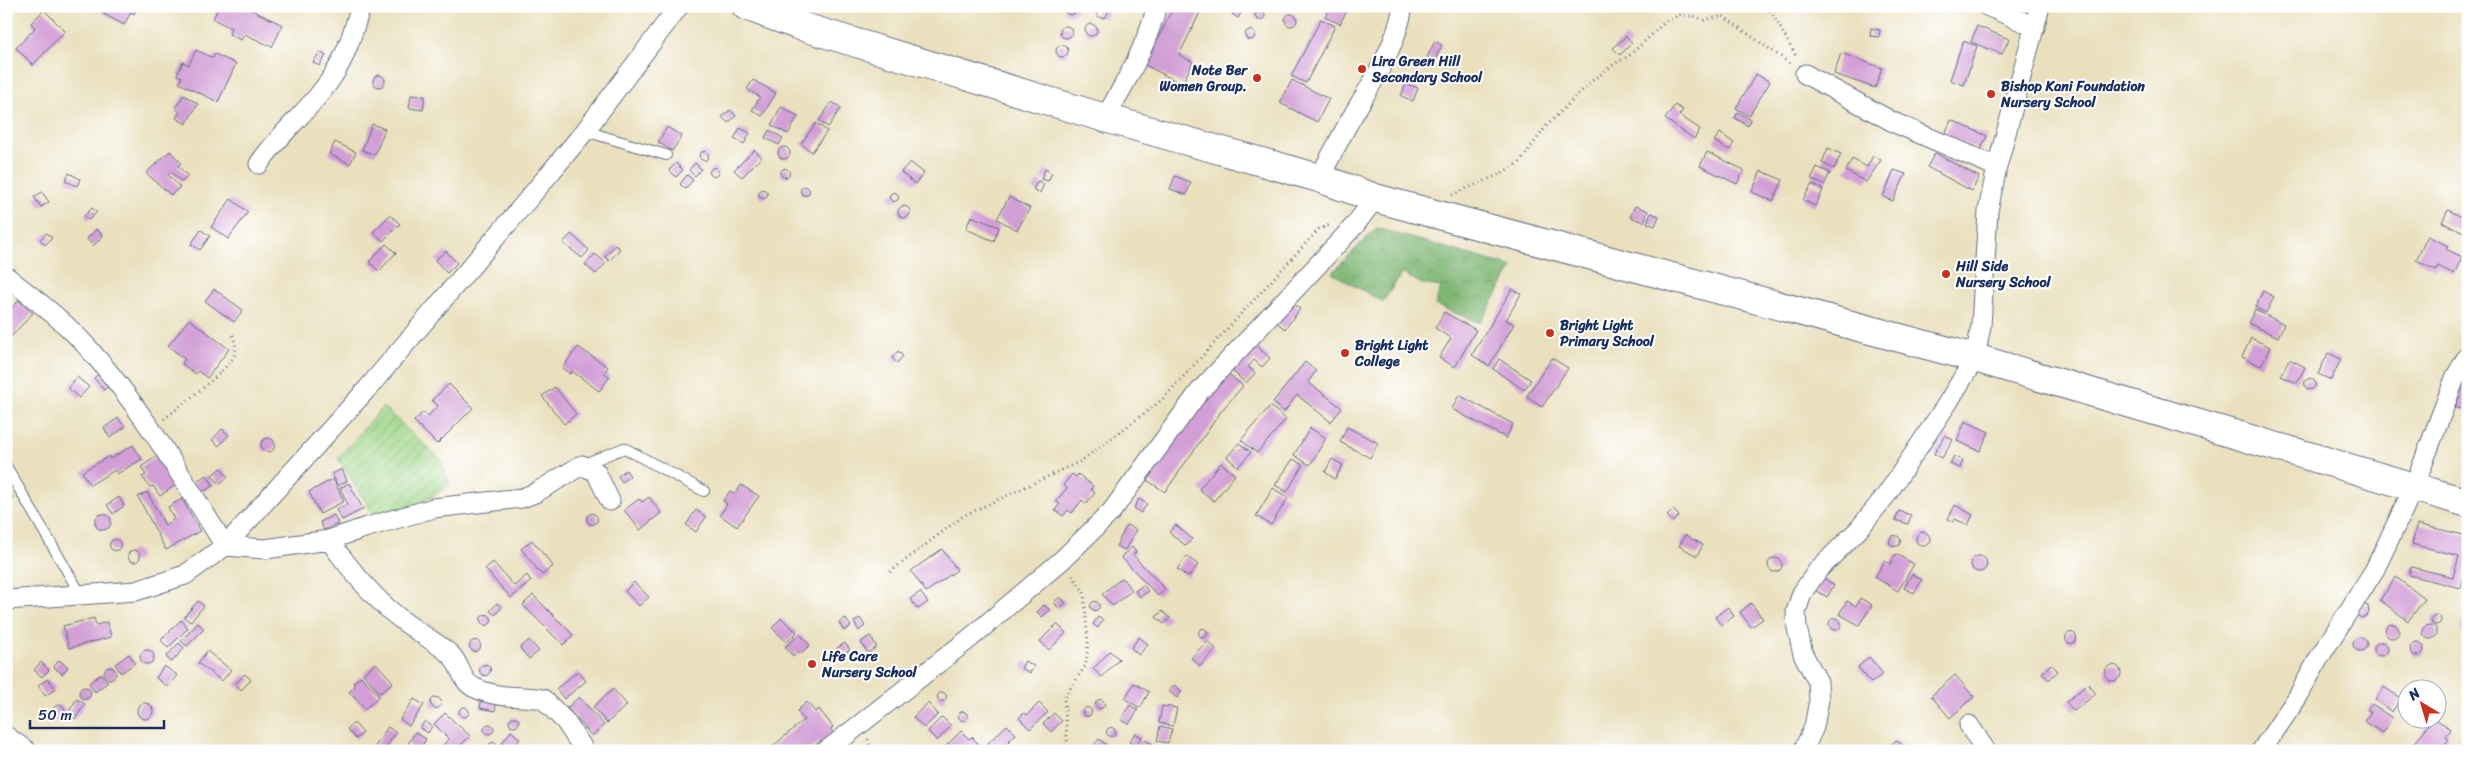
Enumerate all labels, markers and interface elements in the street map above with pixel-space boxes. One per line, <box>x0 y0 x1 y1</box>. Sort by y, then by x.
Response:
place label: Lira Green Hill Secondary School <box>1371 49 1483 90</box>
place label: Note Ber Women Group. <box>1159 58 1248 99</box>
marker: Lira Green Hill Secondary School <box>1356 63 1368 75</box>
marker: Note Ber Women Group. <box>1251 72 1263 84</box>
place label: Bishop Kani Foundation Nursery School <box>2000 74 2145 115</box>
marker: Bishop Kani Foundation Nursery School <box>1985 88 1997 100</box>
place label: Hill Side Nursery School <box>1955 254 2052 295</box>
marker: Hill Side Nursery School <box>1940 268 1952 280</box>
place label: Bright Light Primary School <box>1560 313 1655 354</box>
marker: Bright Light Primary School <box>1544 327 1556 339</box>
place label: Bright Light College <box>1354 333 1429 374</box>
marker: Bright Light College <box>1339 347 1351 359</box>
place label: Life Care Nursery School <box>821 644 918 685</box>
marker: Life Care Nursery School <box>806 658 818 670</box>
north arrow <box>2396 680 2446 730</box>
text: N <box>2402 681 2426 708</box>
scale bar <box>30 697 164 729</box>
text: 50 m <box>38 702 73 728</box>

